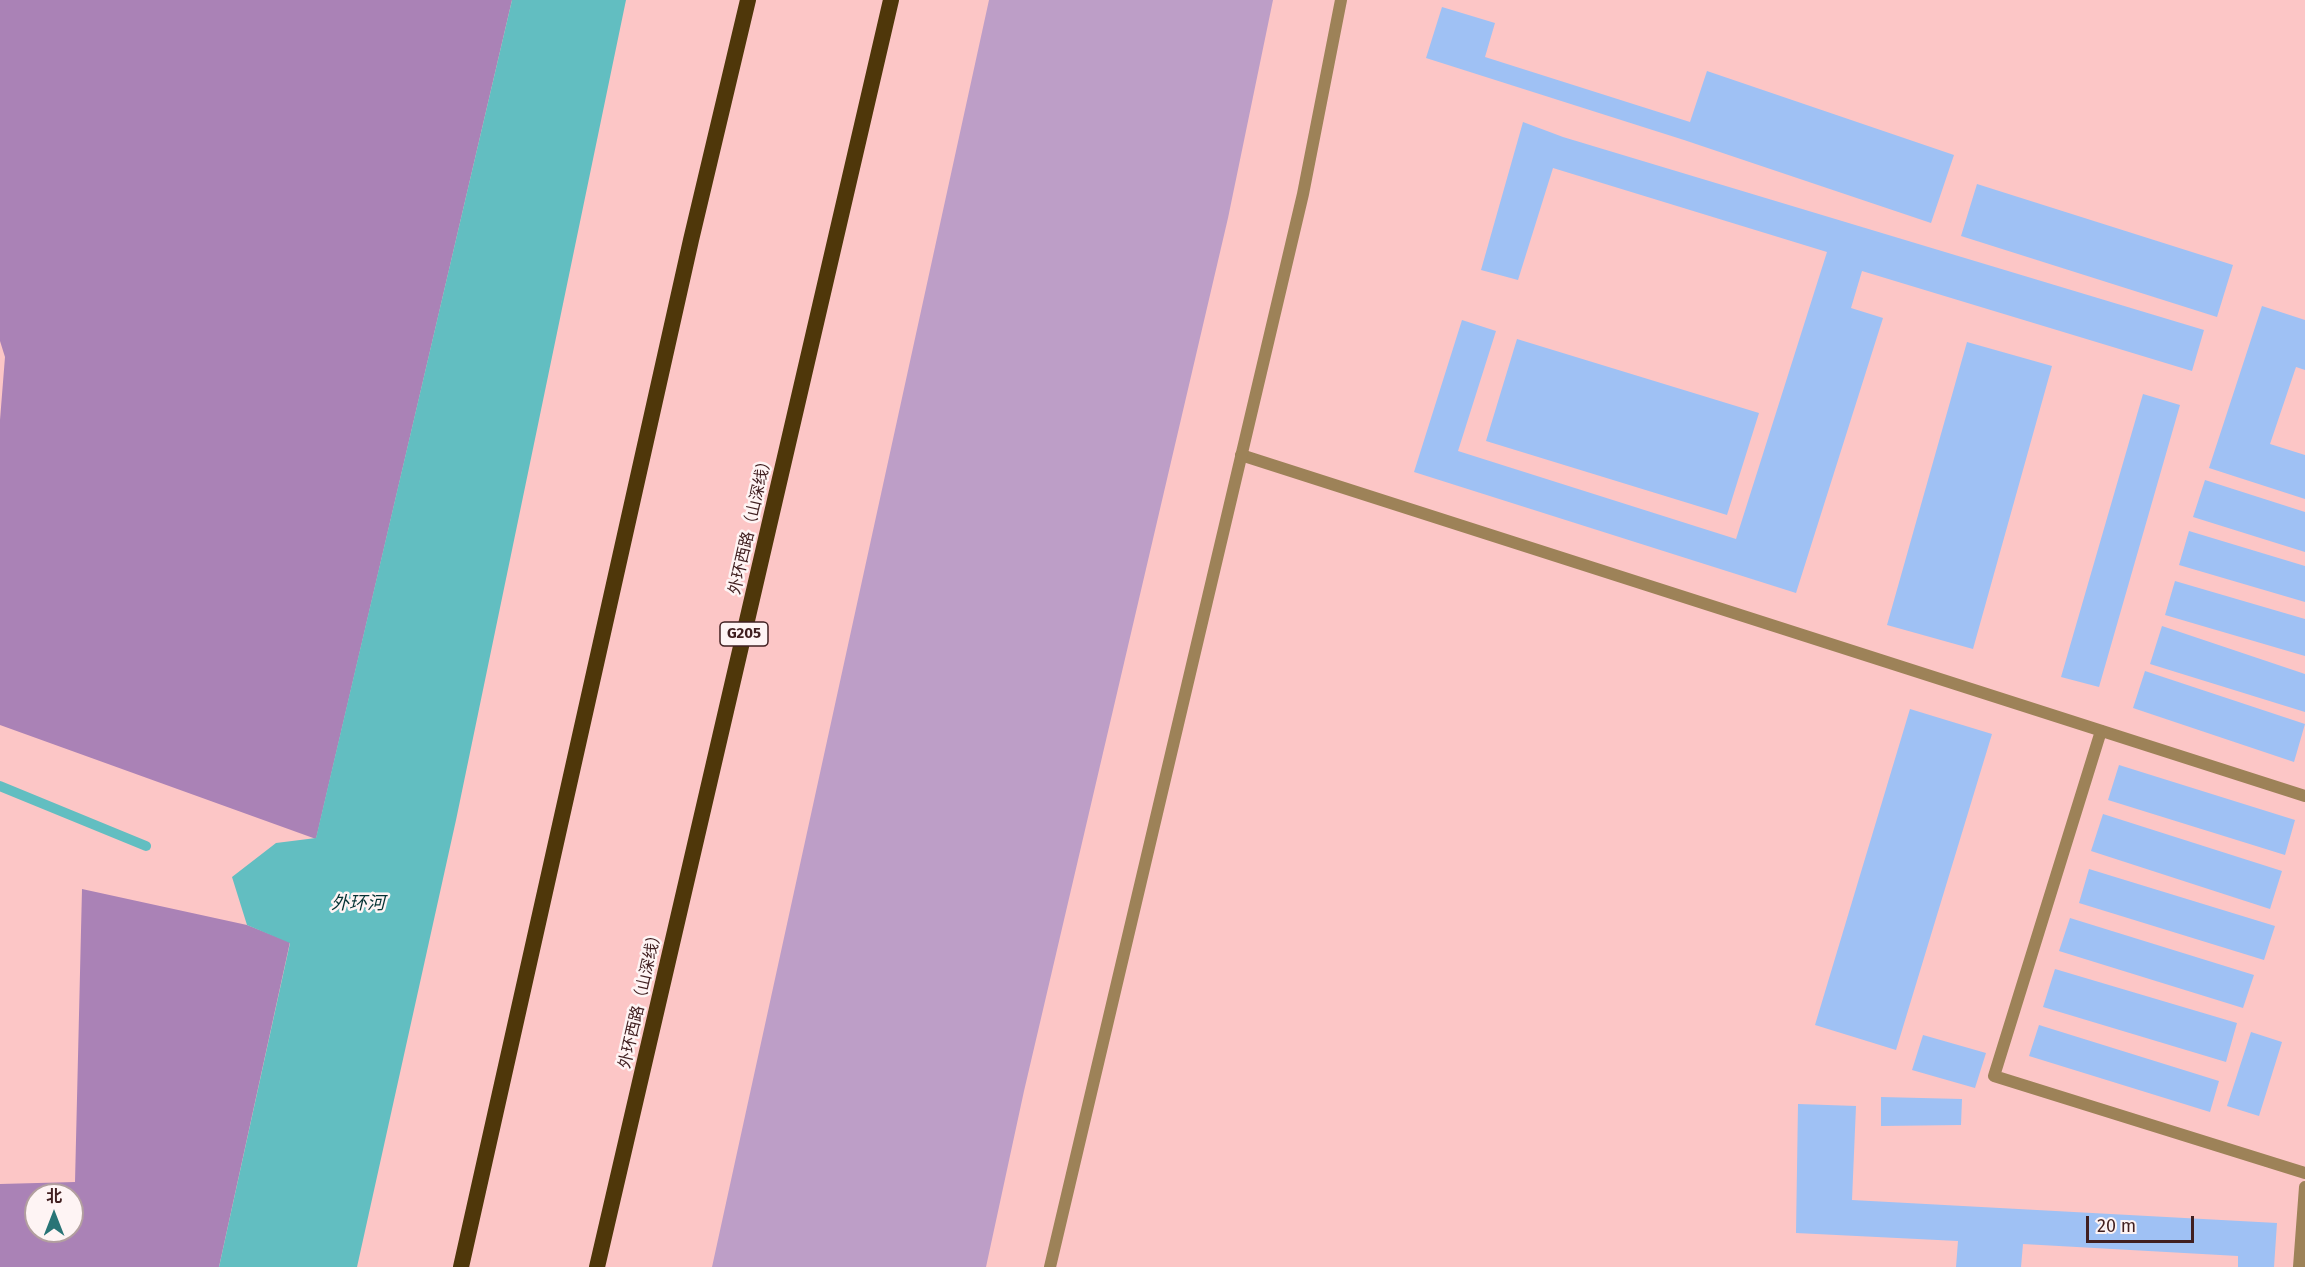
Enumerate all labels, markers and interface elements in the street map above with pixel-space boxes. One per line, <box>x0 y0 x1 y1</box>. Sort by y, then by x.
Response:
street label: 外环西路（山深线） <box>725 452 777 596</box>
road number: G205 <box>720 622 768 646</box>
water label: 外环河 <box>331 893 385 915</box>
street label: 外环西路（山深线） <box>615 926 667 1070</box>
north arrow <box>24 1183 84 1243</box>
text: 北 <box>46 1187 62 1206</box>
scale bar <box>2089 1204 2197 1242</box>
text: 20 m <box>2097 1215 2136 1237</box>

